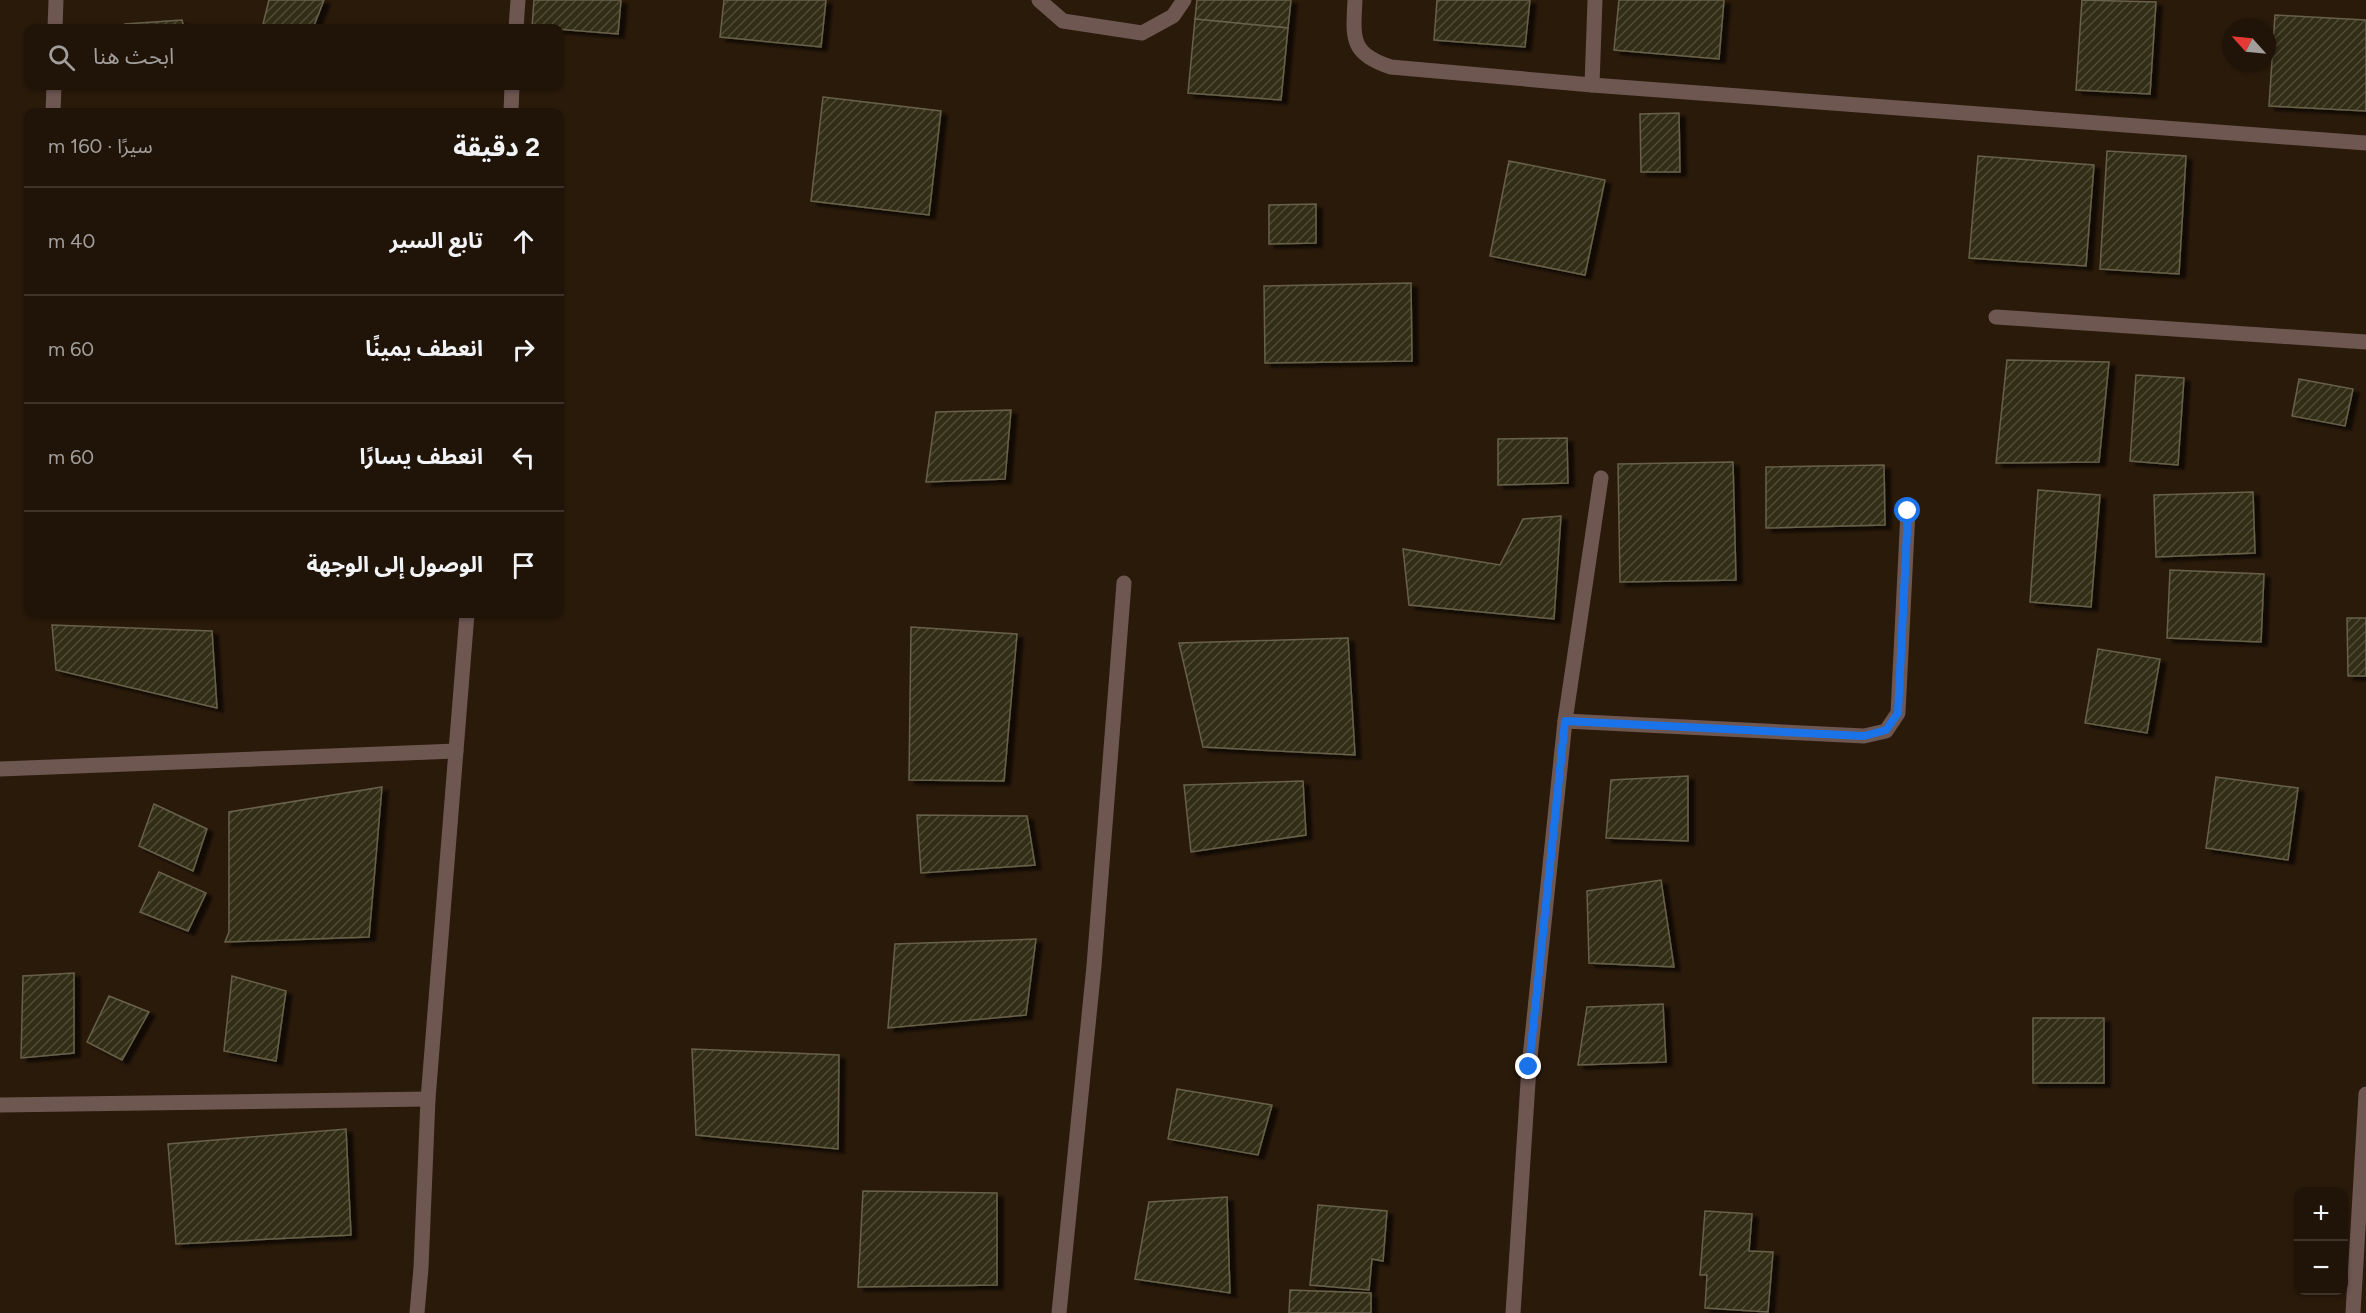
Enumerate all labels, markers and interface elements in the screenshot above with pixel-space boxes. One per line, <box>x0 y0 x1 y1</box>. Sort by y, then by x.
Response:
north arrow <box>2222 18 2276 72</box>
search box <box>24 24 564 90</box>
icon: search <box>45 41 78 74</box>
text: ابحث هنا <box>93 43 174 70</box>
text: 2 دقيقة <box>453 131 540 163</box>
text: سيرًا · 160 m <box>48 134 153 158</box>
icon: ahead <box>507 225 540 258</box>
text: تابع السير <box>389 227 483 254</box>
text: 40 m <box>48 229 95 253</box>
icon: right <box>507 333 540 366</box>
text: انعطف يمينًا <box>365 335 483 362</box>
text: 60 m <box>48 337 94 361</box>
icon: left <box>507 441 540 474</box>
text: انعطف يسارًا <box>360 443 483 470</box>
text: 60 m <box>48 445 94 469</box>
route start <box>1894 497 1920 523</box>
icon: arrive <box>507 549 540 582</box>
text: الوصول إلى الوجهة <box>306 551 483 578</box>
route end <box>1515 1053 1541 1079</box>
map controls <box>2294 1187 2348 1295</box>
button: + <box>2294 1187 2348 1241</box>
button: − <box>2294 1241 2348 1295</box>

